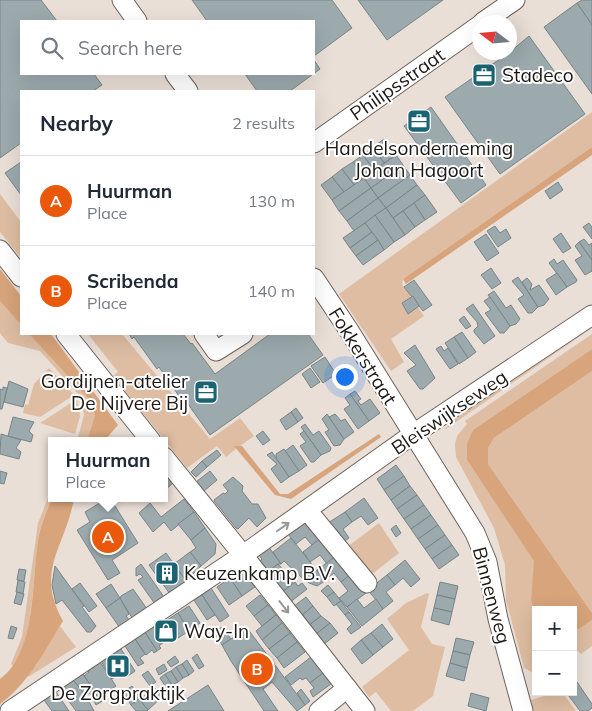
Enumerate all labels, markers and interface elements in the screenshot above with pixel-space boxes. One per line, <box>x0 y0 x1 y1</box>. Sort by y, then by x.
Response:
north arrow <box>472 15 517 60</box>
search box <box>20 20 315 75</box>
icon: search <box>38 34 66 62</box>
text: Search here <box>78 36 182 60</box>
street label: Philipsstraat <box>345 42 449 125</box>
office icon: Stadeco <box>471 62 497 88</box>
place label: Stadeco <box>502 63 574 87</box>
office icon: Handelsonderneming Johan Hagoort <box>406 108 432 134</box>
text: Nearby <box>40 110 113 136</box>
text: 2 results <box>232 113 295 133</box>
place label: Handelsonderneming Johan Hagoort <box>325 136 513 182</box>
text: Huurman <box>87 179 172 203</box>
text: A <box>50 191 62 211</box>
text: 130 m <box>248 191 295 211</box>
text: Place <box>87 203 127 223</box>
text: Scribenda <box>87 269 178 293</box>
text: B <box>50 281 62 301</box>
text: 140 m <box>248 281 295 301</box>
text: Place <box>87 293 127 313</box>
street label: Fokkerstraat <box>324 303 402 409</box>
your location <box>332 364 358 390</box>
street label: Bleiswijkseweg <box>387 364 511 460</box>
place label: Gordijnen-atelier De Nijvere Bij <box>41 369 188 415</box>
office icon: Gordijnen-atelier De Nijvere Bij <box>193 379 219 405</box>
popup <box>48 437 168 502</box>
text: Huurman <box>65 448 151 472</box>
text: Place <box>65 472 106 492</box>
pin: A <box>92 518 124 556</box>
one-way arrow <box>276 522 290 532</box>
street label: Binnenweg <box>468 544 516 646</box>
building icon: Keuzenkamp B.V. <box>154 560 180 586</box>
place label: Keuzenkamp B.V. <box>184 561 335 585</box>
one-way arrow <box>279 600 289 614</box>
map controls <box>532 606 577 696</box>
button: + <box>532 606 577 651</box>
shop icon: Way-In <box>153 618 179 644</box>
place label: Way-In <box>184 619 249 643</box>
pin: B <box>241 650 273 688</box>
button: − <box>532 651 577 696</box>
hospital icon: De Zorgpraktijk <box>105 653 131 679</box>
place label: De Zorgpraktijk <box>51 681 185 705</box>

